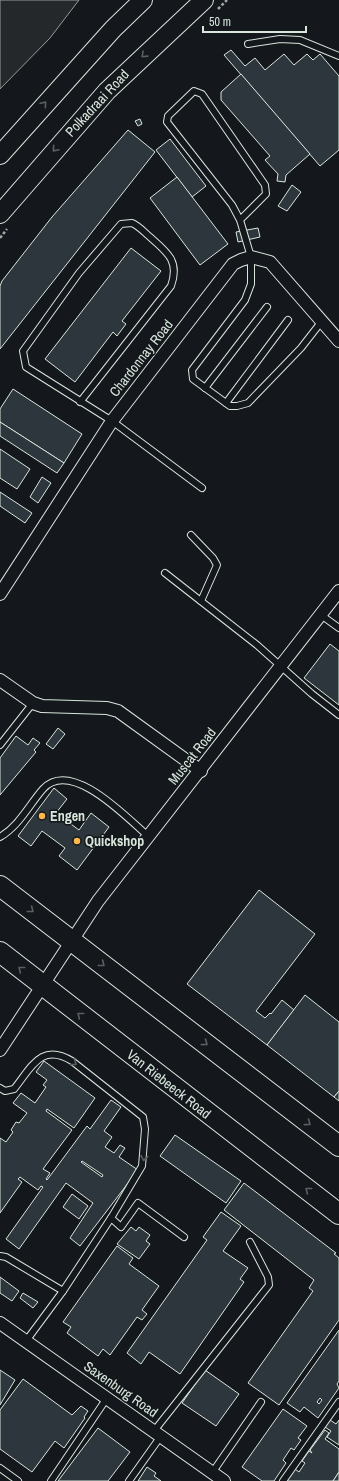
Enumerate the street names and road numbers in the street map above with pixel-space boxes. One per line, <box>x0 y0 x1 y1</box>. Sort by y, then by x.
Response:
street label: Polkadraai Road <box>61 66 133 140</box>
street label: Chardonnay Road <box>105 316 177 400</box>
street label: Muscat Road <box>164 724 220 788</box>
street label: Van Riebeeck Road <box>123 1046 215 1122</box>
street label: Saxenburg Road <box>81 1357 161 1421</box>

